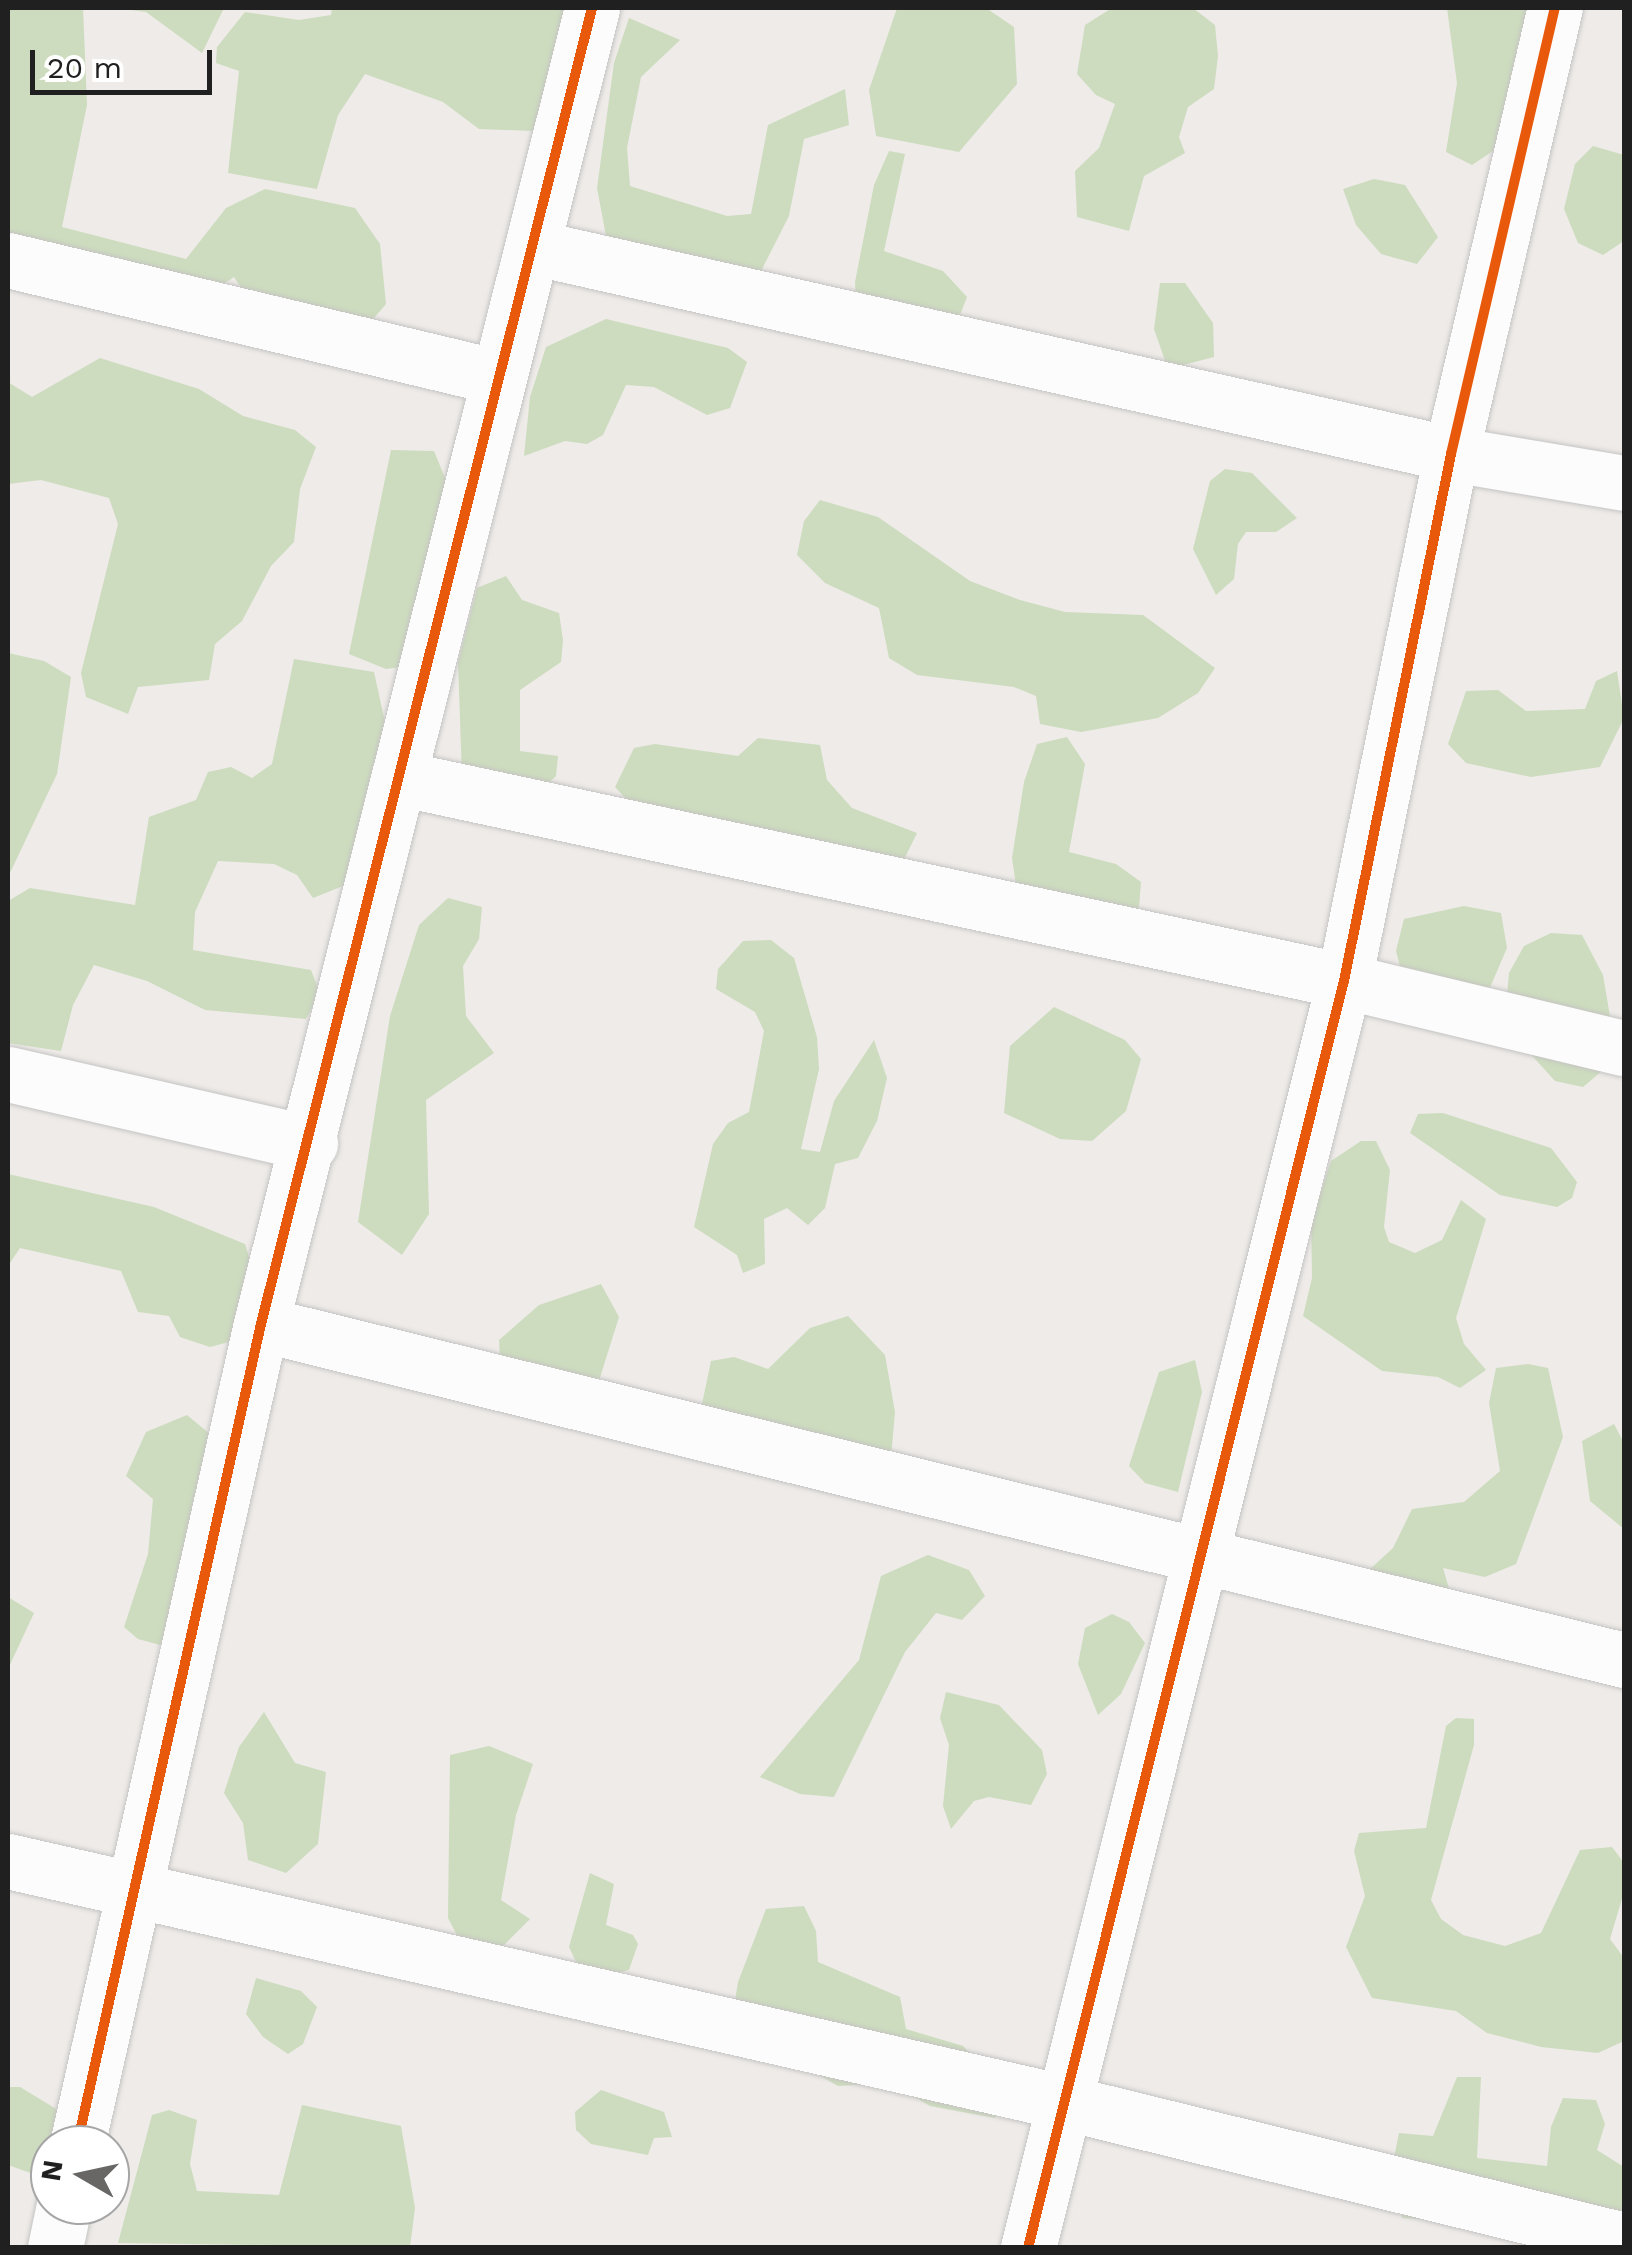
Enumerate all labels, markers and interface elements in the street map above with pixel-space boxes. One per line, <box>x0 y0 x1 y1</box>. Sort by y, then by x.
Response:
scale bar <box>35 30 218 92</box>
text: 20 m <box>47 50 122 85</box>
north arrow <box>30 2125 130 2225</box>
text: N <box>34 2158 70 2183</box>

